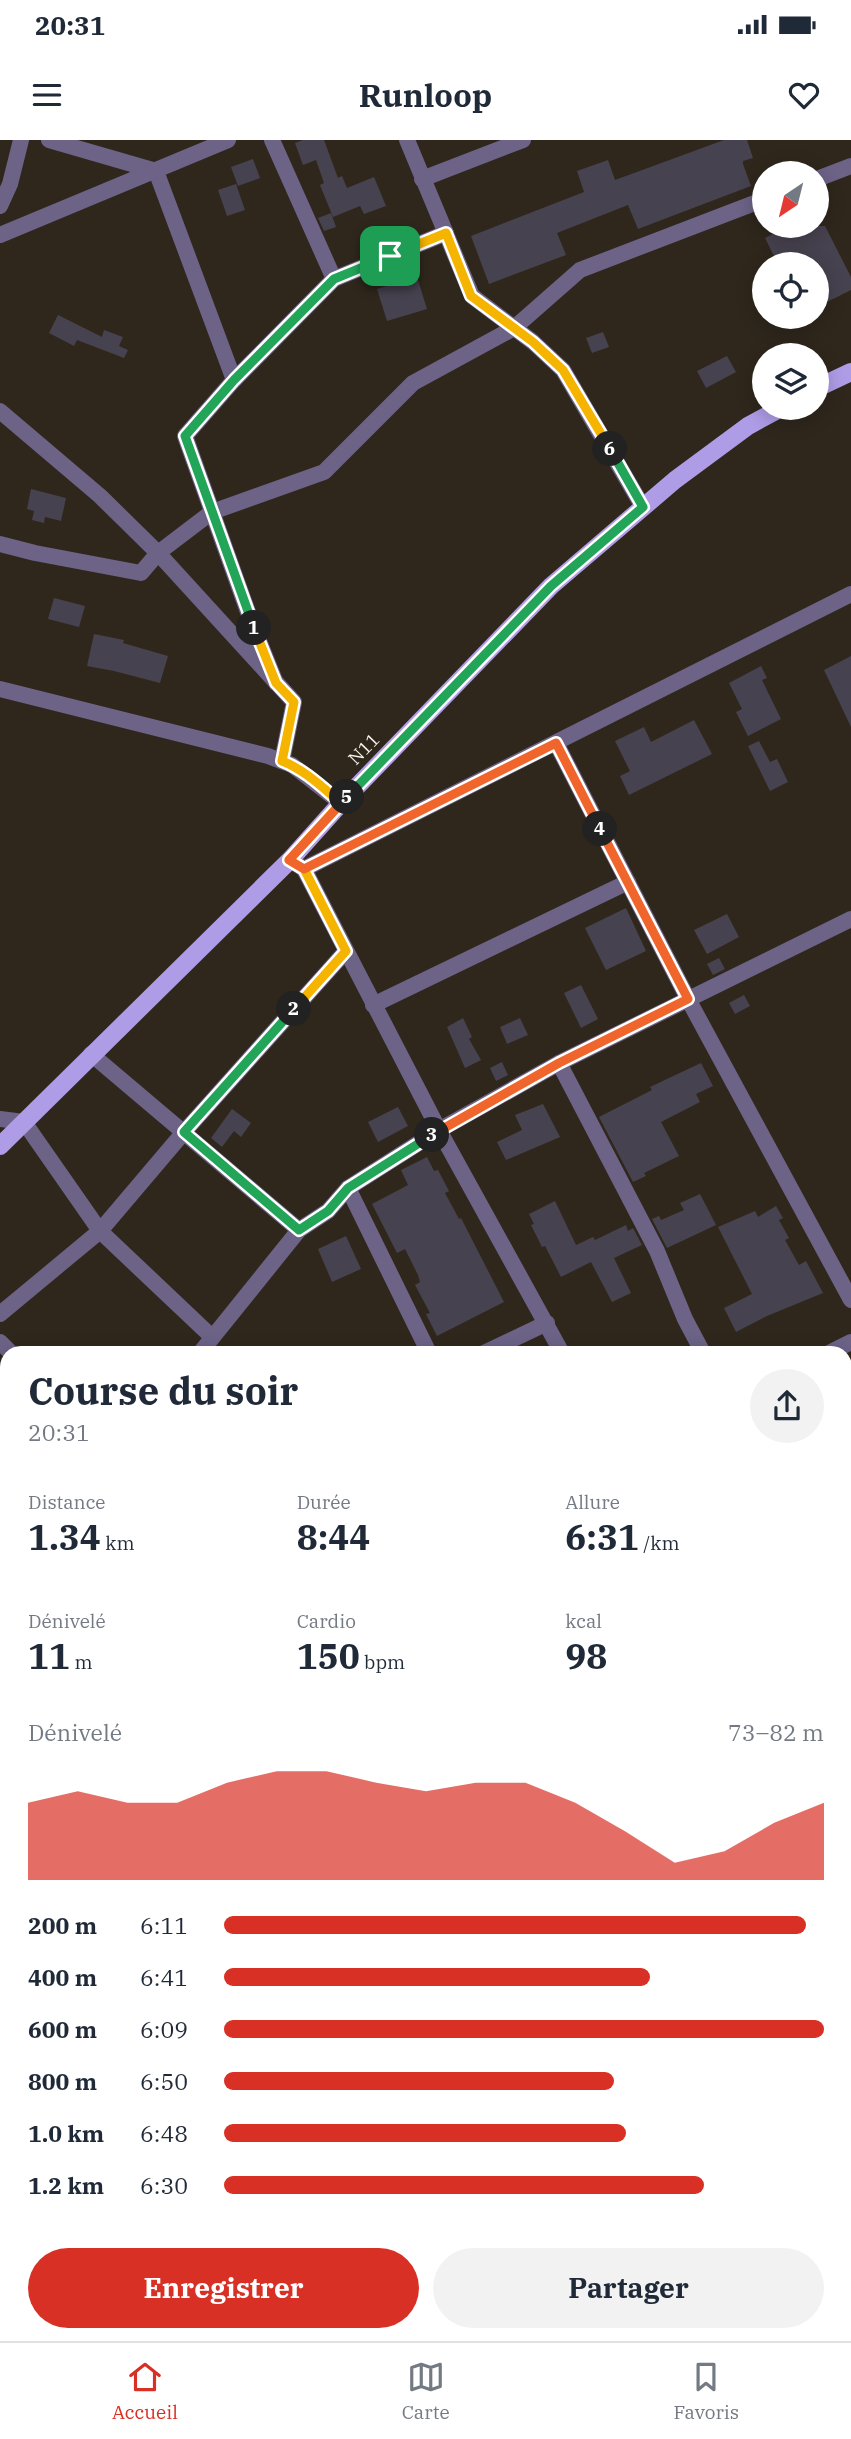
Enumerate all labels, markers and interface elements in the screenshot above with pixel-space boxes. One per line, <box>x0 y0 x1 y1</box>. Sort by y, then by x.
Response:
text: 20:31 <box>35 8 105 42</box>
text: Runloop <box>359 74 492 116</box>
icon: menu <box>28 76 66 114</box>
icon: heart <box>785 76 823 114</box>
north arrow <box>752 161 830 238</box>
map controls <box>752 161 829 420</box>
pin <box>360 226 420 286</box>
icon: arrive <box>371 237 409 275</box>
button: locate <box>752 252 829 329</box>
button: layers <box>752 343 829 420</box>
pin: 6 <box>592 432 628 466</box>
text: 6 <box>604 436 615 460</box>
pin: 1 <box>236 610 272 645</box>
text: 1 <box>248 615 259 639</box>
street label: N11 <box>343 728 384 769</box>
pin: 5 <box>330 780 364 814</box>
text: 5 <box>341 784 352 808</box>
pin: 4 <box>582 812 618 846</box>
text: 4 <box>594 816 605 840</box>
pin: 2 <box>276 992 312 1026</box>
text: 2 <box>288 996 299 1020</box>
pin: 3 <box>414 1118 450 1152</box>
text: 3 <box>426 1122 437 1146</box>
text: Course du soir <box>28 1366 298 1415</box>
button: share <box>750 1369 824 1443</box>
text: 20:31 <box>28 1417 90 1447</box>
text: Distance <box>28 1490 106 1514</box>
text: Durée <box>297 1490 351 1514</box>
text: Allure <box>565 1490 620 1514</box>
text: 1.34 <box>28 1514 101 1560</box>
text: 8:44 <box>297 1514 370 1560</box>
text: 6:31 <box>565 1514 639 1560</box>
text: km <box>101 1531 135 1555</box>
text: /km <box>639 1531 680 1555</box>
text: Dénivelé <box>28 1609 106 1633</box>
text: Cardio <box>297 1609 356 1633</box>
text: kcal <box>565 1609 602 1633</box>
text: 11 <box>28 1633 70 1679</box>
text: 150 <box>297 1633 360 1679</box>
text: 98 <box>565 1633 607 1679</box>
text: m <box>70 1650 93 1674</box>
text: bpm <box>360 1650 405 1674</box>
text: Dénivelé <box>28 1717 122 1747</box>
text: 73–82 m <box>728 1717 824 1747</box>
text: 200 m <box>28 1910 97 1940</box>
text: 6:11 <box>140 1910 188 1940</box>
text: 400 m <box>28 1962 97 1992</box>
text: 6:41 <box>140 1962 188 1992</box>
text: 600 m <box>28 2014 97 2044</box>
text: 6:09 <box>140 2014 188 2044</box>
text: 800 m <box>28 2066 97 2096</box>
text: 6:50 <box>140 2066 188 2096</box>
text: 1.0 km <box>28 2118 104 2148</box>
text: 6:48 <box>140 2118 188 2148</box>
text: 1.2 km <box>28 2170 104 2200</box>
text: 6:30 <box>140 2170 188 2200</box>
button: Enregistrer <box>28 2248 419 2328</box>
button: Partager <box>433 2248 824 2328</box>
tab: Accueil <box>112 2358 178 2424</box>
tab: Carte <box>402 2358 450 2424</box>
tab: Favoris <box>673 2358 739 2424</box>

